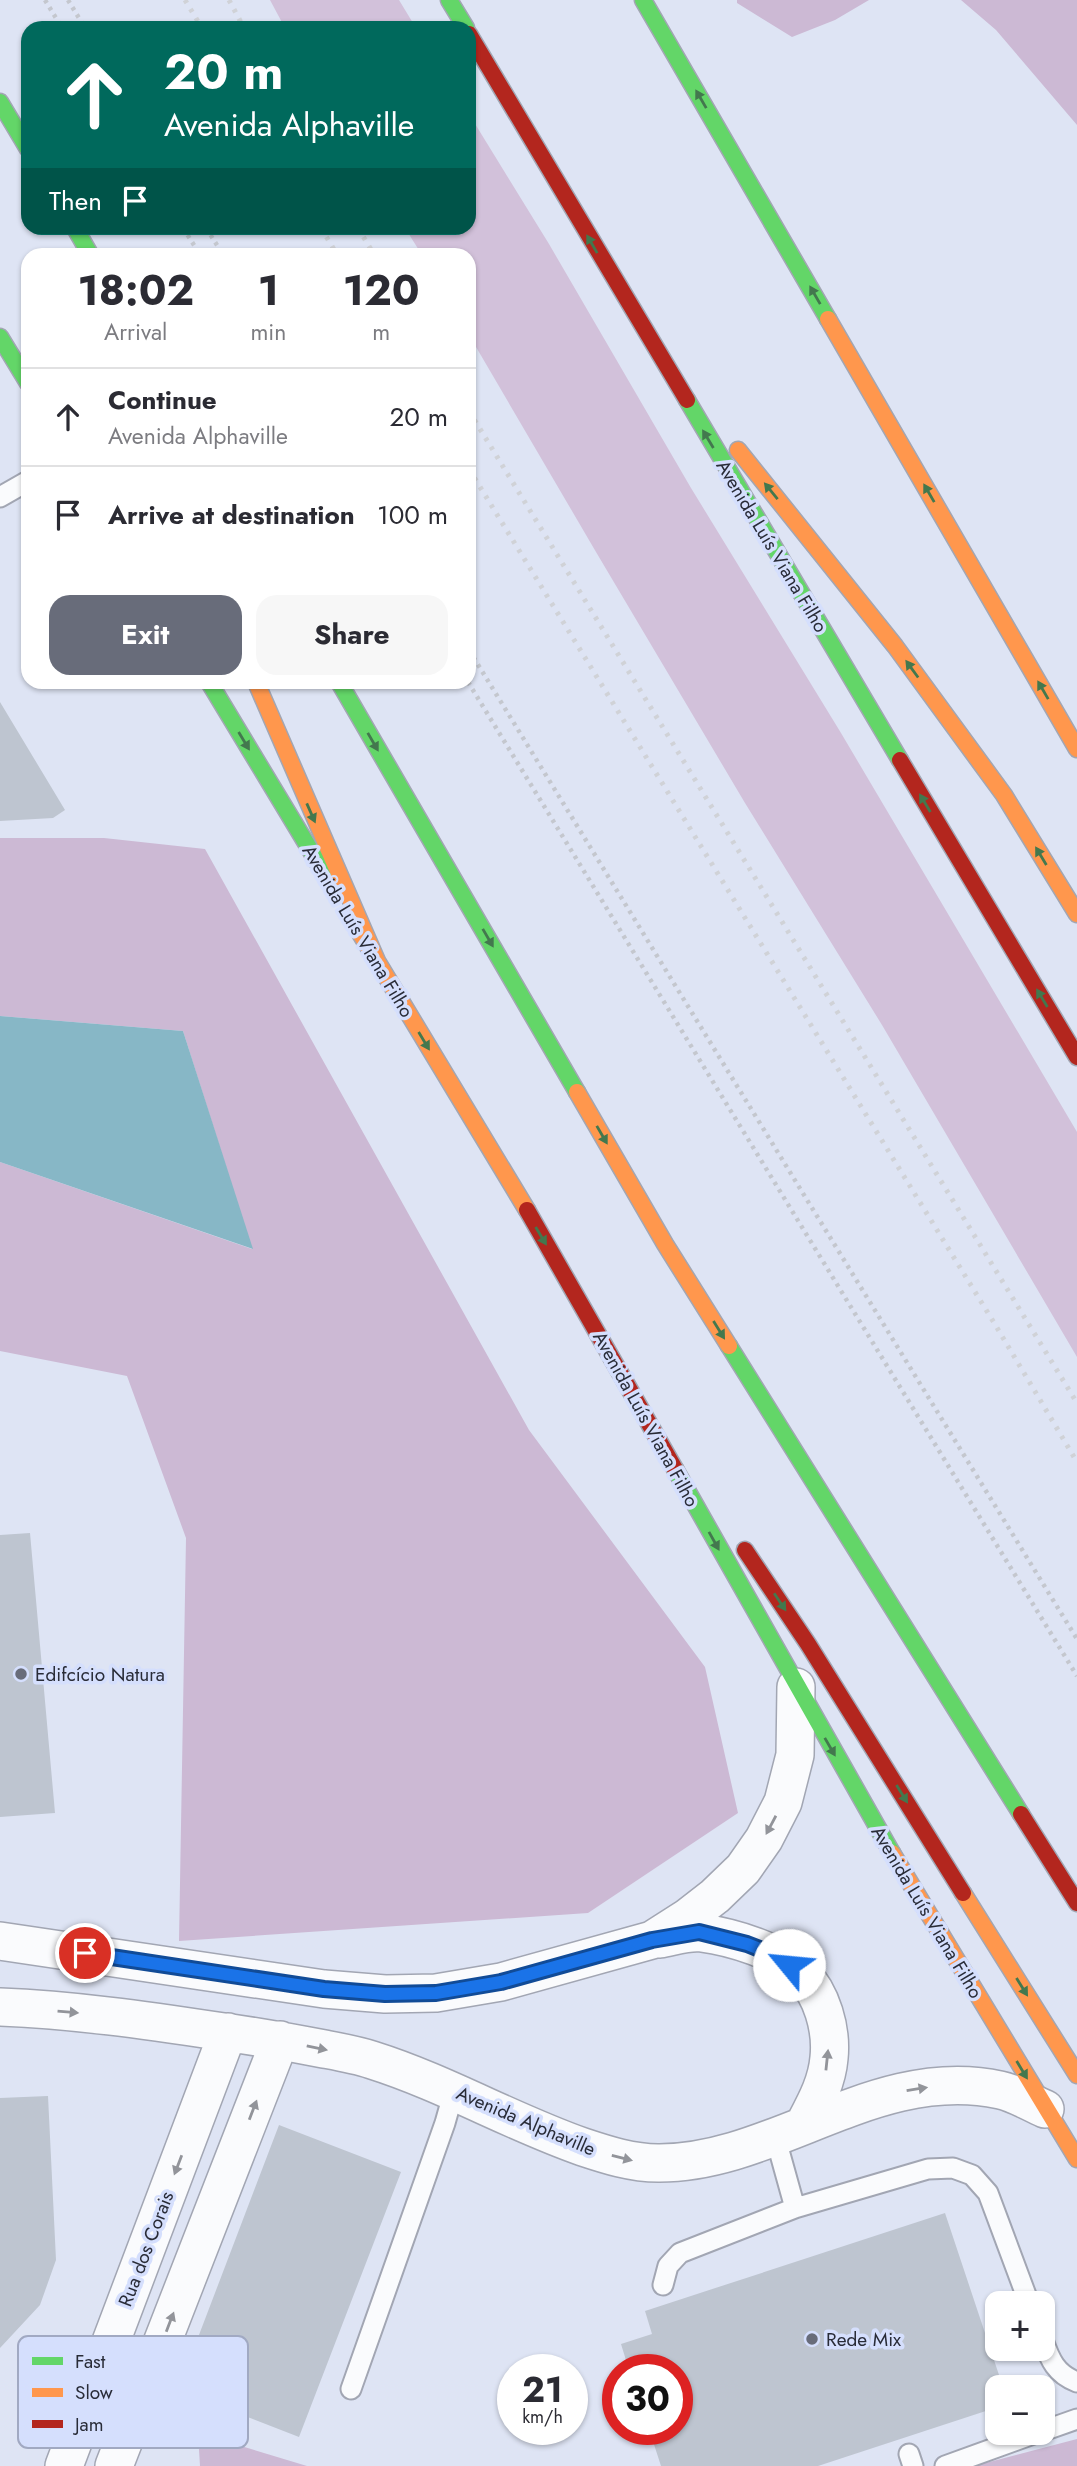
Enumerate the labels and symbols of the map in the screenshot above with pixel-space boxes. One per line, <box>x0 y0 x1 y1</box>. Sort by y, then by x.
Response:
one-way arrow <box>695 89 707 108</box>
one-way arrow <box>586 234 599 253</box>
one-way arrow <box>809 286 822 305</box>
one-way arrow <box>702 430 715 449</box>
street label: Avenida Luís Viana Filho <box>710 455 834 637</box>
one-way arrow <box>764 482 778 500</box>
one-way arrow <box>923 483 935 502</box>
one-way arrow <box>905 660 919 678</box>
one-way arrow <box>1037 680 1049 699</box>
one-way arrow <box>238 731 250 750</box>
one-way arrow <box>367 732 380 751</box>
one-way arrow <box>919 793 932 812</box>
one-way arrow <box>305 803 317 823</box>
street label: Avenida Luís Viana Filho <box>296 840 420 1022</box>
one-way arrow <box>1035 846 1048 866</box>
one-way arrow <box>482 929 494 948</box>
one-way arrow <box>1036 989 1048 1008</box>
one-way arrow <box>418 1031 431 1050</box>
one-way arrow <box>596 1125 608 1145</box>
one-way arrow <box>535 1227 547 1246</box>
one-way arrow <box>713 1320 726 1340</box>
street label: Avenida Luís Viana Filho <box>586 1326 706 1512</box>
one-way arrow <box>708 1531 720 1550</box>
one-way arrow <box>773 1593 786 1612</box>
place label: Edifcício Natura <box>35 1661 165 1688</box>
marker: Edifcício Natura <box>13 1666 29 1682</box>
one-way arrow <box>824 1737 836 1756</box>
one-way arrow <box>895 1785 908 1804</box>
one-way arrow <box>766 1815 777 1835</box>
street label: Avenida Luís Viana Filho <box>865 1821 989 2003</box>
pin <box>55 1923 115 1983</box>
position arrow <box>752 1928 826 2002</box>
one-way arrow <box>1016 1978 1029 1997</box>
one-way arrow <box>57 2007 79 2018</box>
one-way arrow <box>306 2042 328 2053</box>
one-way arrow <box>822 2049 833 2071</box>
one-way arrow <box>1016 2061 1028 2080</box>
street label: Avenida Alphaville <box>452 2080 600 2163</box>
one-way arrow <box>906 2083 928 2094</box>
one-way arrow <box>247 2099 258 2120</box>
one-way arrow <box>611 2153 633 2164</box>
one-way arrow <box>172 2154 183 2175</box>
street label: Rua dos Corais <box>112 2187 181 2311</box>
one-way arrow <box>165 2311 176 2332</box>
place label: Rede Mix <box>826 2326 901 2353</box>
marker: Rede Mix <box>804 2331 820 2347</box>
legend <box>18 2336 248 2448</box>
text: Fast <box>75 2348 106 2375</box>
speed limit sign: 30 <box>602 2354 693 2445</box>
text: Slow <box>75 2379 113 2406</box>
text: Jam <box>72 2411 104 2438</box>

